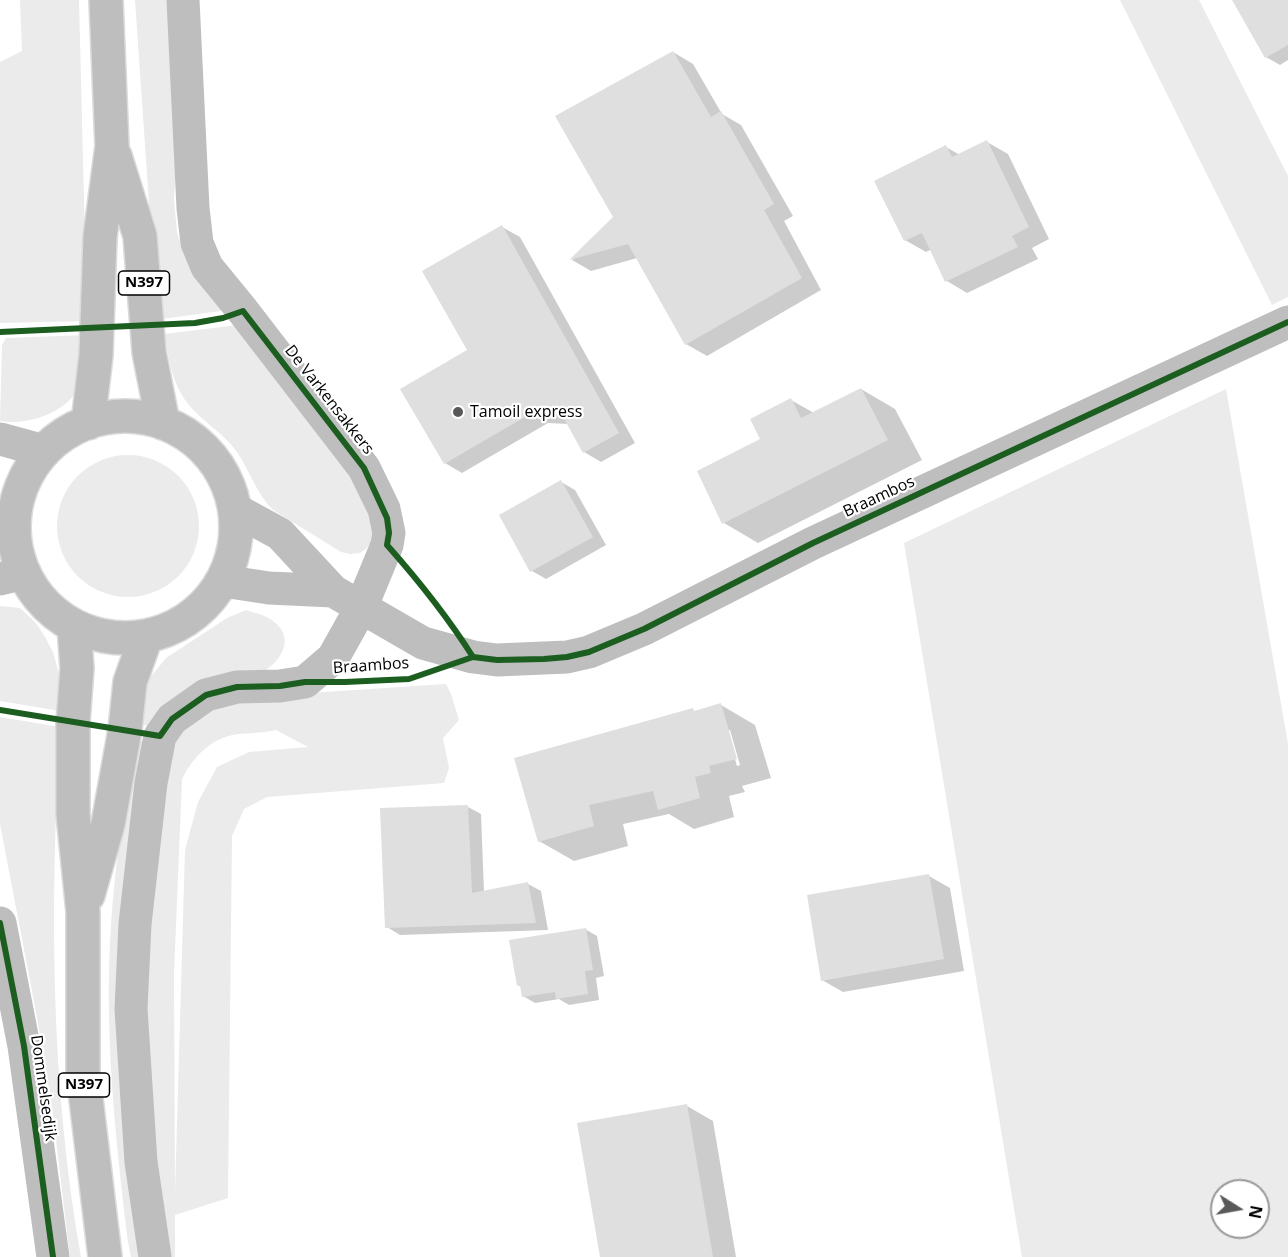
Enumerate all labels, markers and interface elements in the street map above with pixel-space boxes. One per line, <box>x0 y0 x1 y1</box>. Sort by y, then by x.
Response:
road number: N397 <box>118 271 170 295</box>
street label: De Varkensakkers <box>280 342 378 458</box>
place label: Tamoil express <box>470 402 582 422</box>
marker: Tamoil express <box>451 405 465 419</box>
street label: Braambos <box>840 472 918 522</box>
street label: Braambos <box>332 654 410 678</box>
street label: Dommelsedijk <box>26 1034 60 1142</box>
road number: N397 <box>58 1073 110 1097</box>
north arrow <box>1210 1179 1270 1239</box>
text: N <box>1244 1204 1268 1221</box>

